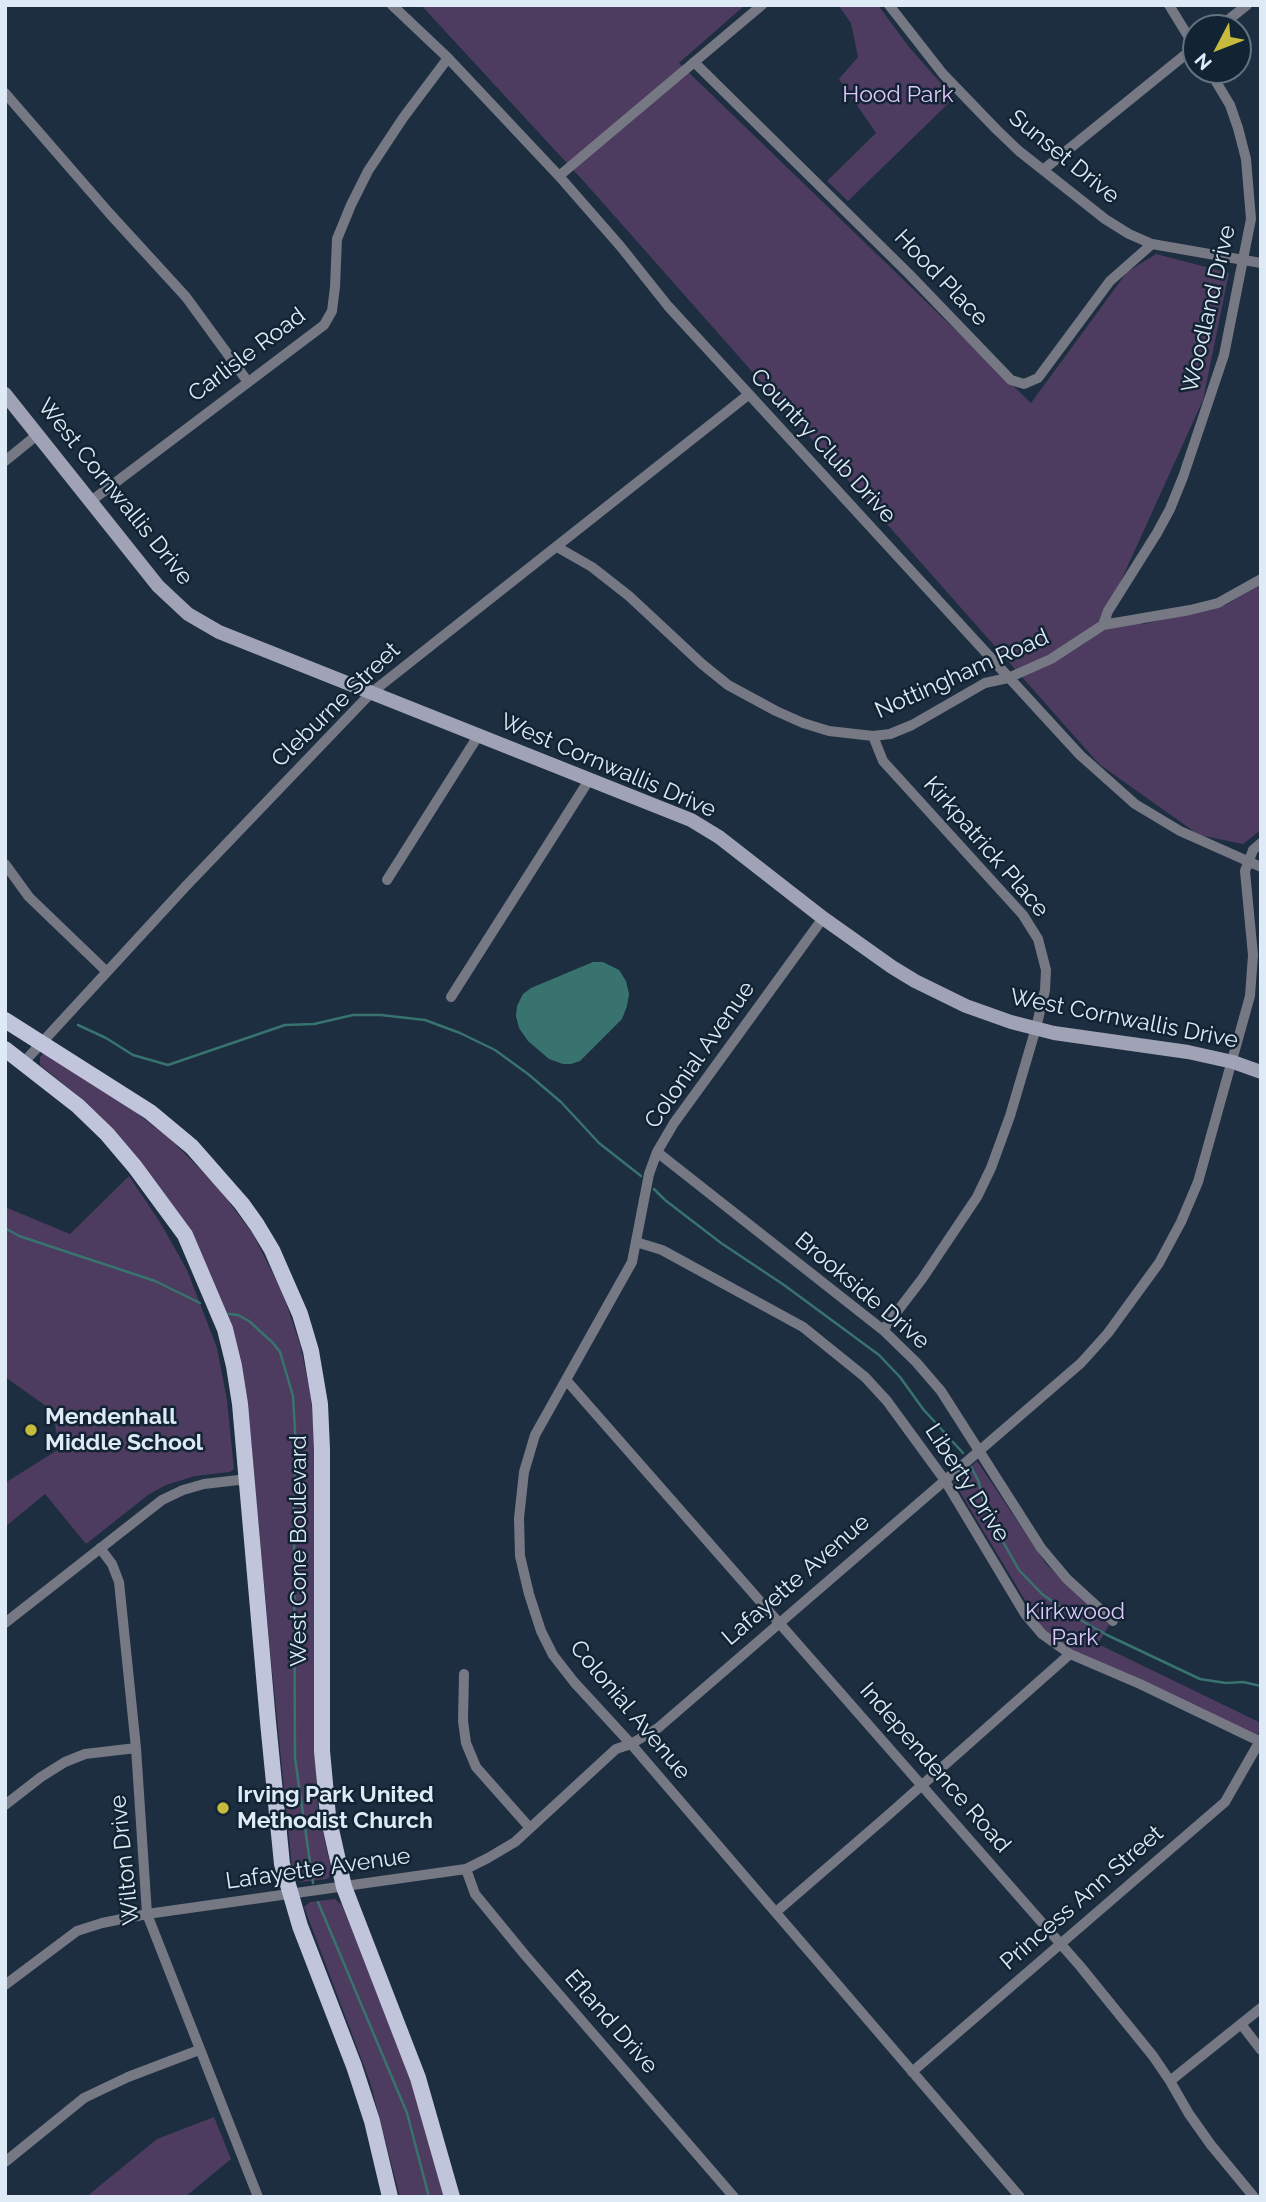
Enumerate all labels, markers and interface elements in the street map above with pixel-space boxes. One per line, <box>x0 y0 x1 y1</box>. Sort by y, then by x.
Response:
north arrow <box>1182 14 1252 84</box>
text: N <box>1190 49 1216 74</box>
park label: Hood Park <box>842 81 954 109</box>
street label: Sunset Drive <box>1003 104 1125 210</box>
street label: Woodland Drive <box>1176 222 1242 396</box>
street label: Hood Place <box>888 224 994 332</box>
street label: Carlisle Road <box>183 302 311 408</box>
street label: Country Club Drive <box>744 363 902 529</box>
street label: West Cornwallis Drive <box>31 393 199 591</box>
street label: Nottingham Road <box>871 623 1053 725</box>
street label: Cleburne Street <box>266 637 406 773</box>
street label: West Cornwallis Drive <box>496 708 720 824</box>
street label: Kirkpatrick Place <box>917 771 1055 923</box>
street label: Colonial Avenue <box>639 976 761 1134</box>
street label: West Cornwallis Drive <box>1008 983 1240 1055</box>
street label: Brookside Drive <box>789 1227 935 1355</box>
place label: Mendenhall Middle School <box>45 1403 203 1457</box>
street label: Liberty Drive <box>919 1419 1015 1547</box>
marker: Mendenhall Middle School <box>23 1422 39 1438</box>
street label: West Cone Boulevard <box>285 1435 313 1667</box>
street label: Lafayette Avenue <box>717 1508 875 1652</box>
park label: Kirkwood Park <box>1025 1598 1125 1652</box>
street label: Colonial Avenue <box>564 1635 696 1785</box>
street label: Independence Road <box>854 1677 1016 1859</box>
place label: Irving Park United Methodist Church <box>237 1781 434 1835</box>
street label: Wilton Drive <box>104 1794 146 1926</box>
marker: Irving Park United Methodist Church <box>215 1800 231 1816</box>
street label: Princess Ann Street <box>995 1820 1169 1976</box>
street label: Lafayette Avenue <box>224 1842 412 1896</box>
street label: Efland Drive <box>559 1965 663 2079</box>

